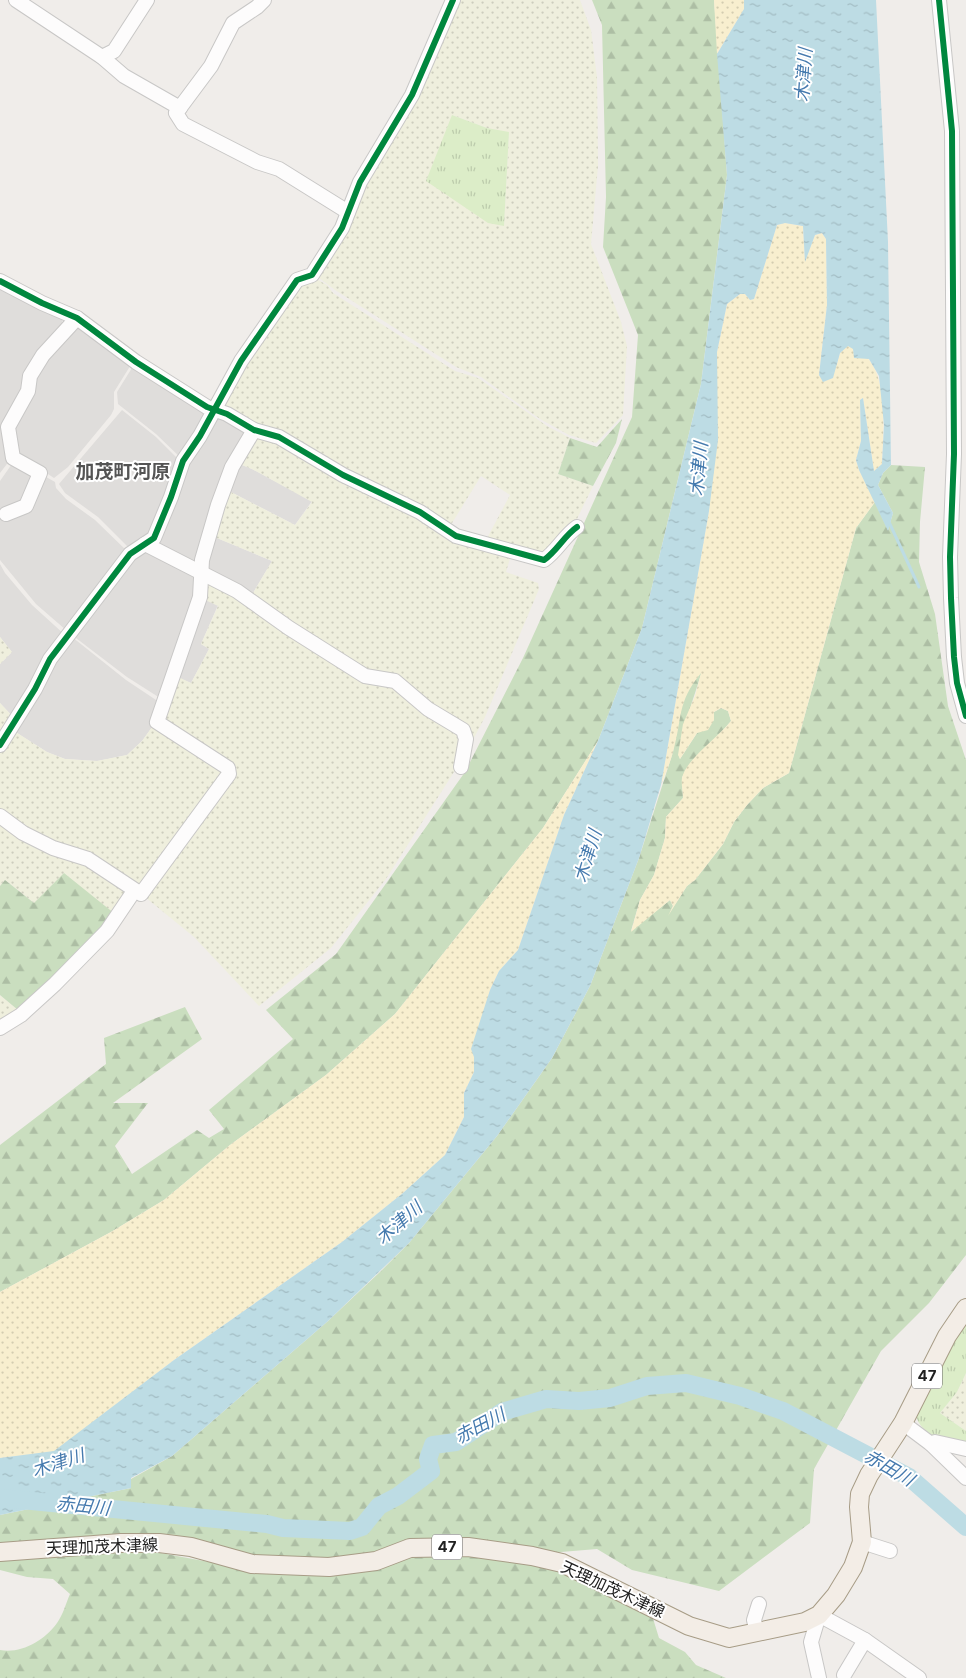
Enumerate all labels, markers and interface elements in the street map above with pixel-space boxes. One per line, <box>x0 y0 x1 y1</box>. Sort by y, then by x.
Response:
water label: 木津川 <box>791 45 816 103</box>
water label: 木津川 <box>686 439 711 497</box>
district label: 加茂町河原 <box>75 460 171 483</box>
water label: 木津川 <box>570 825 606 885</box>
water label: 木津川 <box>371 1196 427 1248</box>
road number: 47 <box>912 1364 942 1388</box>
water label: 赤田川 <box>451 1403 510 1448</box>
water label: 木津川 <box>29 1444 89 1481</box>
water label: 赤田川 <box>861 1445 920 1491</box>
water label: 赤田川 <box>55 1492 113 1519</box>
street label: 天理加茂木津線 <box>46 1534 158 1558</box>
road number: 47 <box>432 1534 462 1560</box>
street label: 天理加茂木津線 <box>558 1556 668 1622</box>

